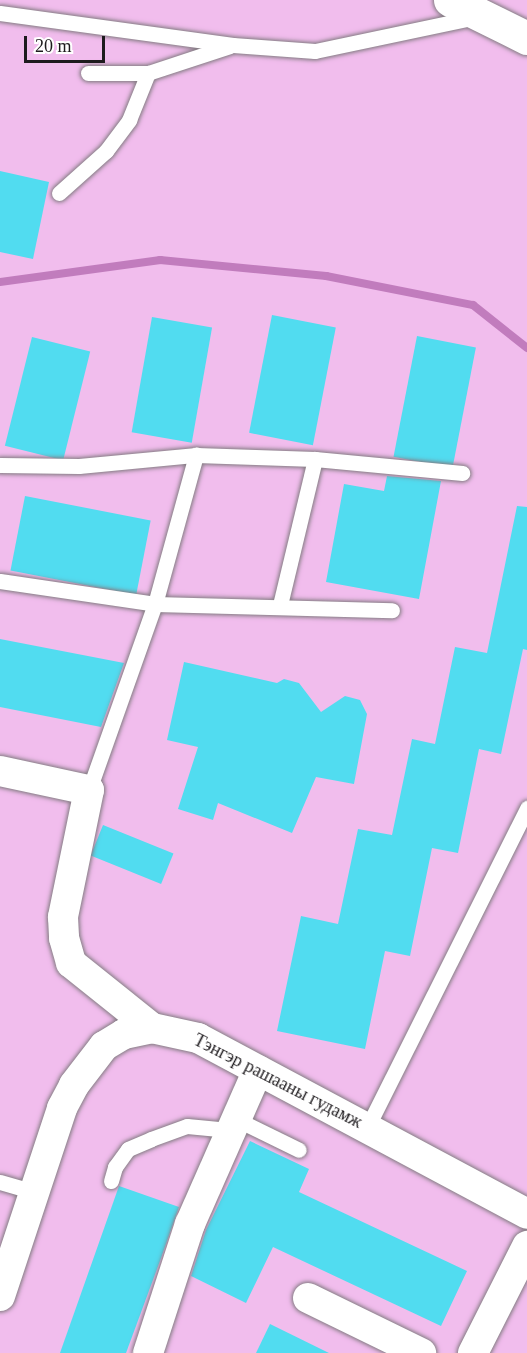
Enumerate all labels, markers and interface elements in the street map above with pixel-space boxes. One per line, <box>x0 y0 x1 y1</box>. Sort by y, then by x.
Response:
scale bar <box>27 24 108 62</box>
text: 20 m <box>35 36 72 56</box>
street label: Тэнгэр рашааны гудамж <box>190 1029 366 1133</box>

